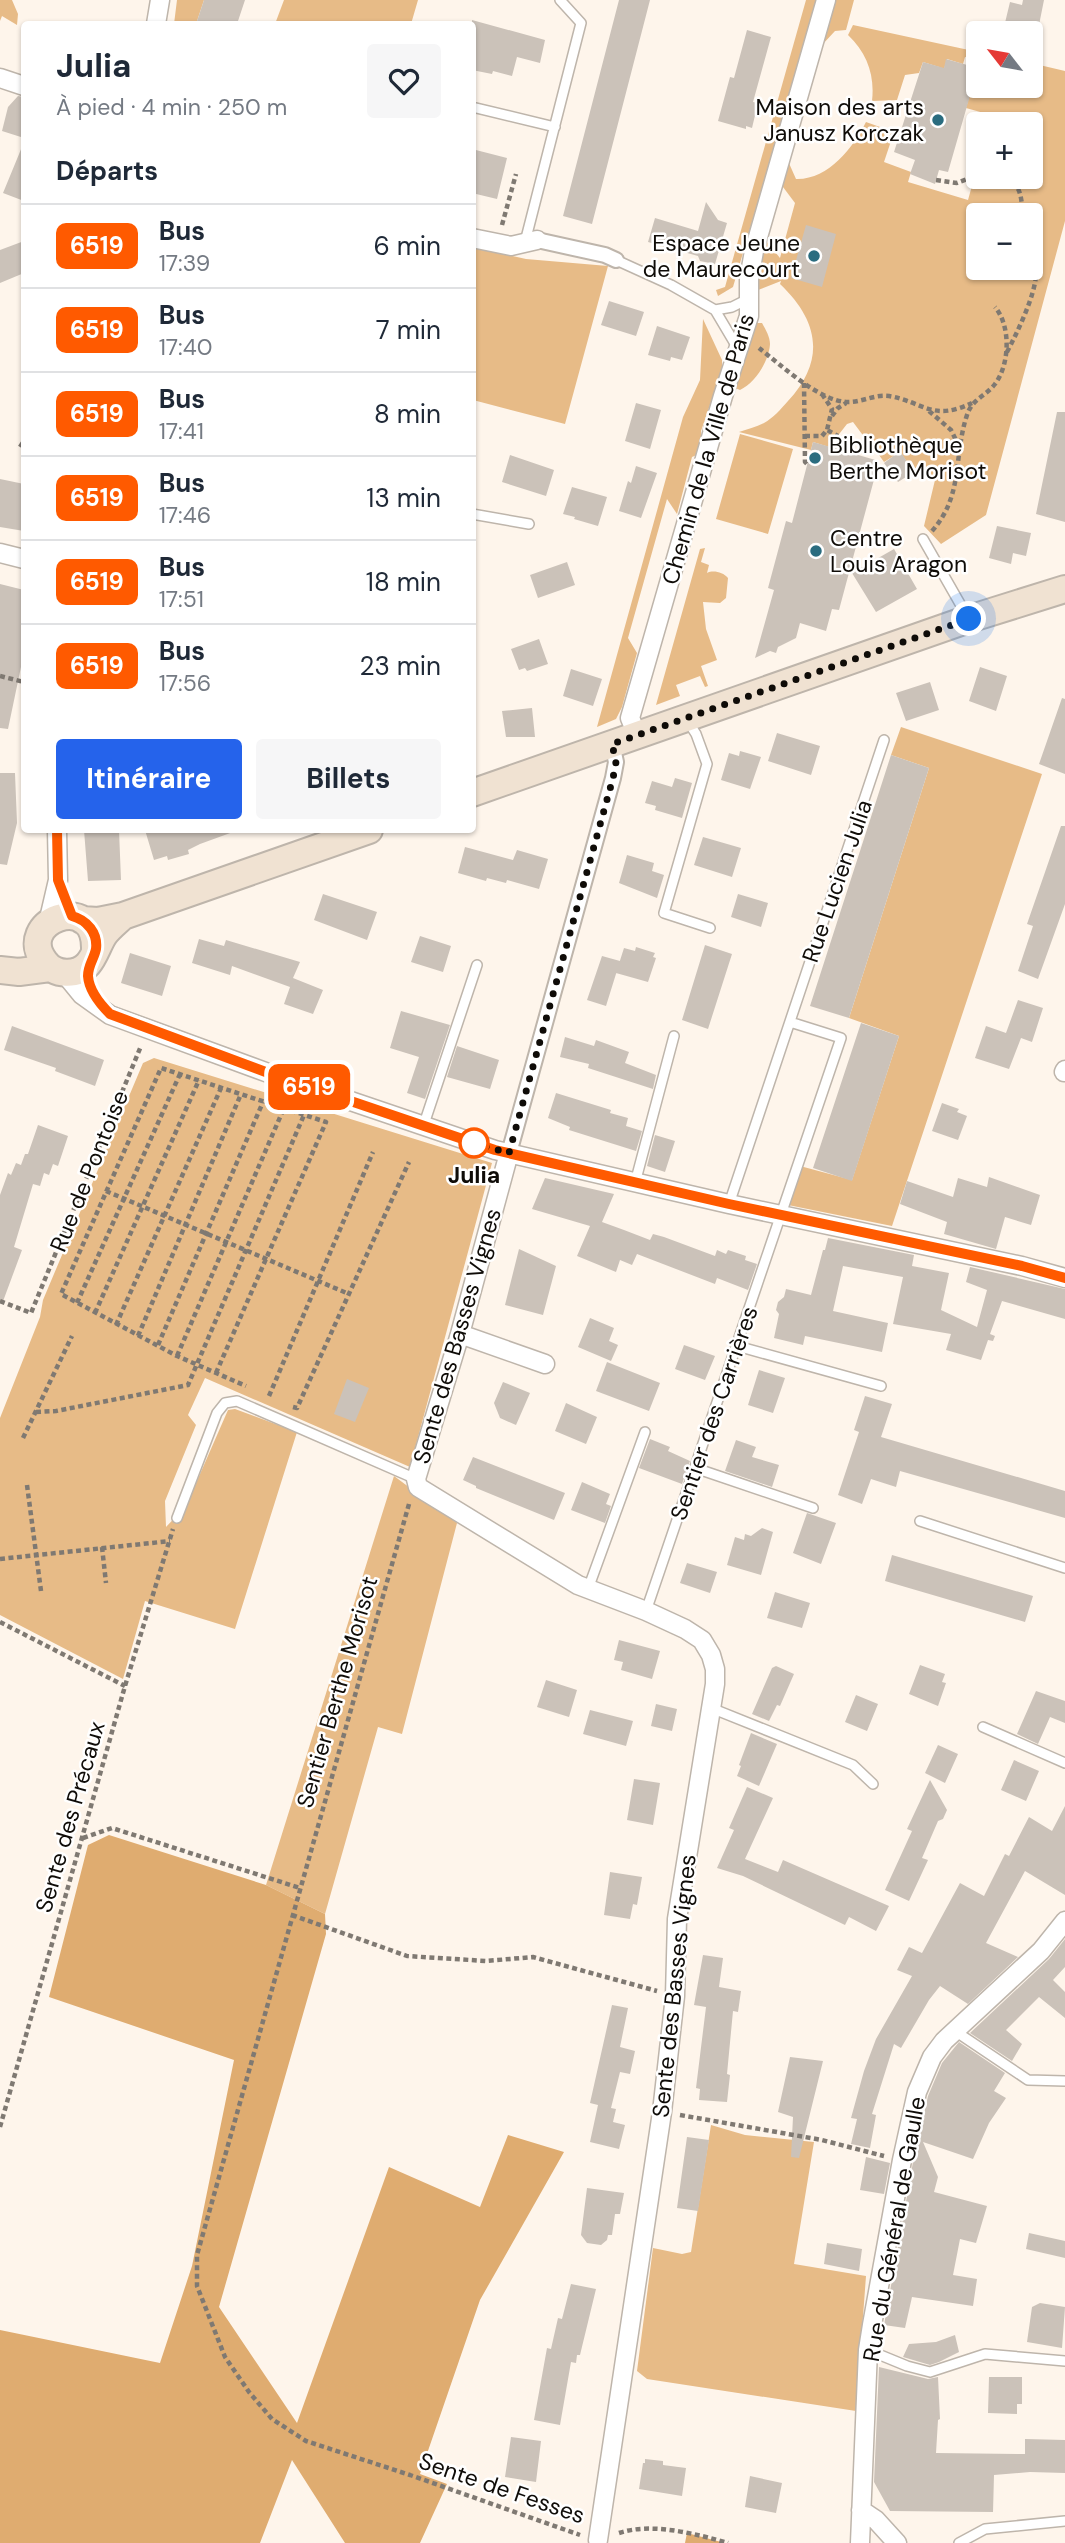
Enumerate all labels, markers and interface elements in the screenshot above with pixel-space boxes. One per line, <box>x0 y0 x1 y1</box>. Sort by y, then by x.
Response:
north arrow <box>966 21 1043 98</box>
map controls <box>966 21 1043 280</box>
text: Julia <box>56 44 131 87</box>
button: heart <box>367 44 441 118</box>
text: À pied · 4 min · 250 m <box>56 92 287 122</box>
place label: Maison des arts Janusz Korczak <box>755 92 924 148</box>
marker: Maison des arts Janusz Korczak <box>930 112 946 128</box>
button: + <box>966 112 1043 189</box>
text: Départs <box>56 154 158 188</box>
button: − <box>966 203 1043 280</box>
text: Bus <box>159 214 205 248</box>
place label: Espace Jeune de Maurecourt <box>643 228 800 284</box>
text: 6 min <box>373 229 441 263</box>
text: 6519 <box>70 230 124 261</box>
text: 17:39 <box>159 248 210 278</box>
marker: Espace Jeune de Maurecourt <box>806 248 822 264</box>
text: Bus <box>159 298 205 332</box>
street label: Chemin de la Ville de Paris <box>655 310 761 588</box>
text: 7 min <box>376 313 441 347</box>
text: 6519 <box>70 314 124 345</box>
text: 17:40 <box>159 332 212 362</box>
text: Bus <box>159 382 205 416</box>
text: 8 min <box>374 397 441 431</box>
text: 6519 <box>70 398 124 429</box>
text: 17:41 <box>159 416 204 446</box>
place label: Bibliothèque Berthe Morisot <box>829 430 987 486</box>
marker: Bibliothèque Berthe Morisot <box>807 450 823 466</box>
text: Bus <box>159 466 205 500</box>
text: 13 min <box>366 481 441 515</box>
text: 6519 <box>70 482 124 513</box>
text: 17:46 <box>159 500 211 530</box>
place label: Centre Louis Aragon <box>830 523 967 579</box>
marker: Centre Louis Aragon <box>808 543 824 559</box>
text: Bus <box>159 550 205 584</box>
text: 18 min <box>366 565 441 599</box>
text: 6519 <box>70 566 124 597</box>
text: 17:51 <box>159 584 204 614</box>
your location <box>951 601 986 636</box>
text: Bus <box>159 634 205 668</box>
text: 23 min <box>359 649 441 683</box>
text: 6519 <box>70 650 124 681</box>
text: 17:56 <box>159 668 211 698</box>
button: Itinéraire <box>56 739 242 819</box>
button: Billets <box>256 739 441 819</box>
street label: Rue Lucien Julia <box>795 796 879 966</box>
line badge: 6519 <box>260 1064 358 1110</box>
text: 6519 <box>282 1071 336 1102</box>
street label: Rue de Pontoise <box>43 1086 135 1256</box>
marker: Julia <box>459 1128 489 1158</box>
place label: Julia <box>448 1160 500 1190</box>
street label: Sente des Basses Vignes <box>406 1205 508 1467</box>
street label: Sentier des Carrières <box>663 1302 765 1524</box>
street label: Sentier Berthe Morisot <box>290 1573 384 1811</box>
street label: Sente des Précaux <box>28 1718 112 1916</box>
street label: Sente des Basses Vignes <box>645 1853 703 2119</box>
street label: Rue du Général de Gaulle <box>856 2094 932 2364</box>
street label: Sente de Fesses <box>415 2446 589 2530</box>

